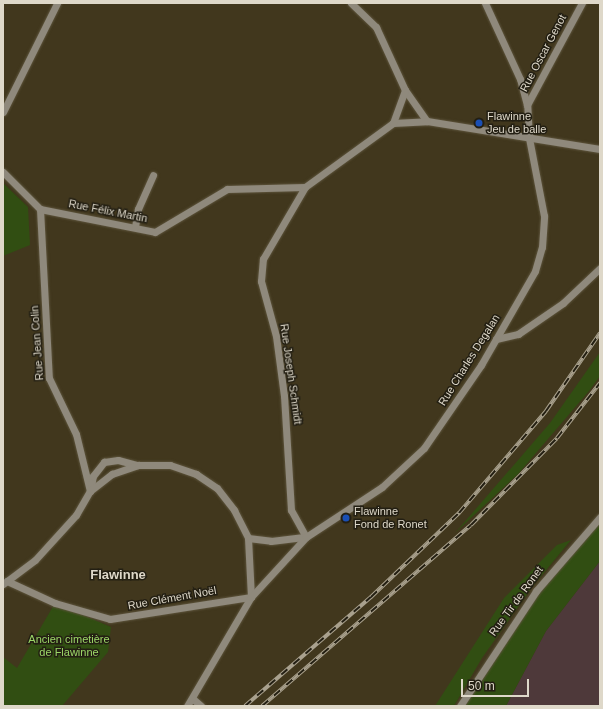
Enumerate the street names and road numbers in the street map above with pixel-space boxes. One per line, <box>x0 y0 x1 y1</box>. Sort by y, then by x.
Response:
street label: Rue Oscar Genot <box>517 12 569 94</box>
street label: Rue Félix Martin <box>67 197 149 225</box>
street label: Rue Jean Colin <box>28 305 46 381</box>
street label: Rue Charles Degalan <box>436 312 502 408</box>
street label: Rue Joseph Schmidt <box>277 323 305 425</box>
street label: Rue Tir de Ronet <box>486 563 546 639</box>
street label: Rue Clément Noël <box>127 584 217 612</box>

